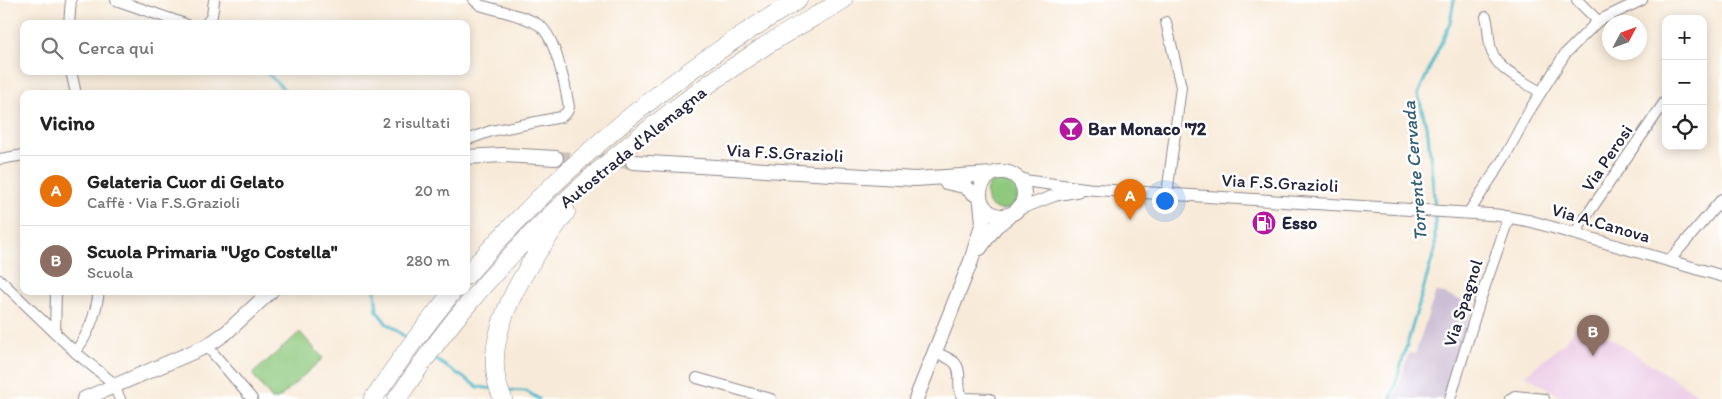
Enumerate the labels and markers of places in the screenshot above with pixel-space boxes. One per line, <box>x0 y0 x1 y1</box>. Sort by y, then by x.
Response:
bar icon: Bar Monaco '72 <box>1058 116 1084 142</box>
place label: Bar Monaco '72 <box>1088 118 1207 140</box>
pin: A <box>1114 179 1146 220</box>
fuel station icon: Esso <box>1251 210 1277 236</box>
place label: Esso <box>1282 212 1317 234</box>
pin: B <box>1577 315 1609 356</box>

